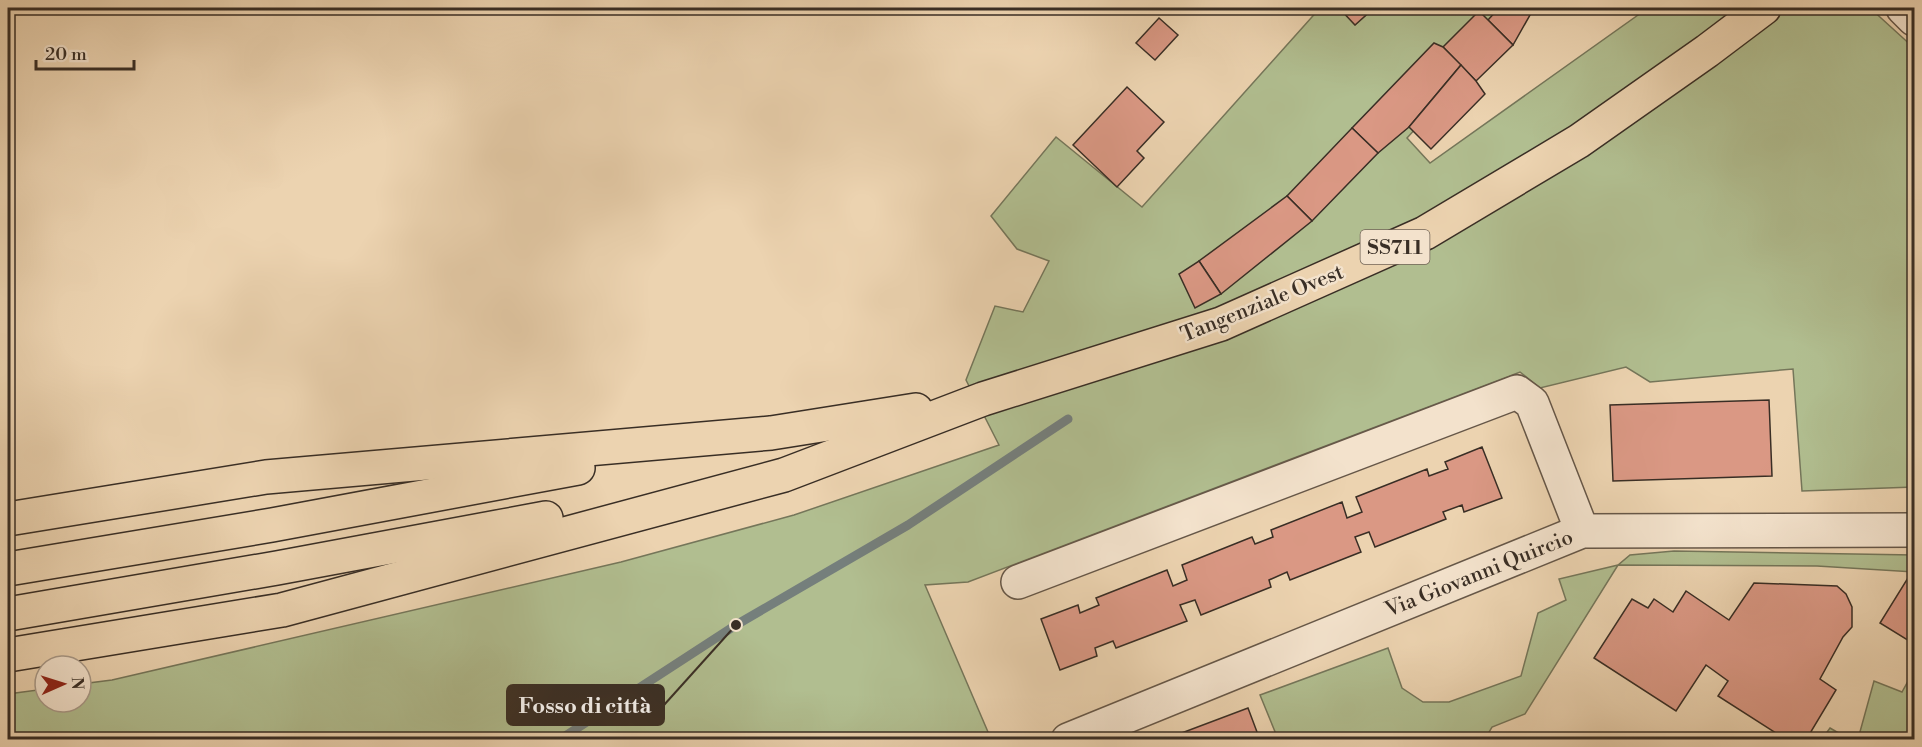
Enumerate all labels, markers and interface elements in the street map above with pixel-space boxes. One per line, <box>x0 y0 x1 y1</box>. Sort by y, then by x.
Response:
scale bar <box>36 33 134 71</box>
text: 20 m <box>45 43 87 66</box>
road number: SS711 <box>1360 230 1430 264</box>
street label: Tangenziale Ovest <box>1177 259 1348 348</box>
street label: Via Giovanni Quircio <box>1381 524 1577 624</box>
north arrow <box>33 654 93 714</box>
text: N <box>67 676 87 690</box>
callout: Fosso di città <box>507 685 664 725</box>
text: Fosso di città <box>519 693 653 720</box>

